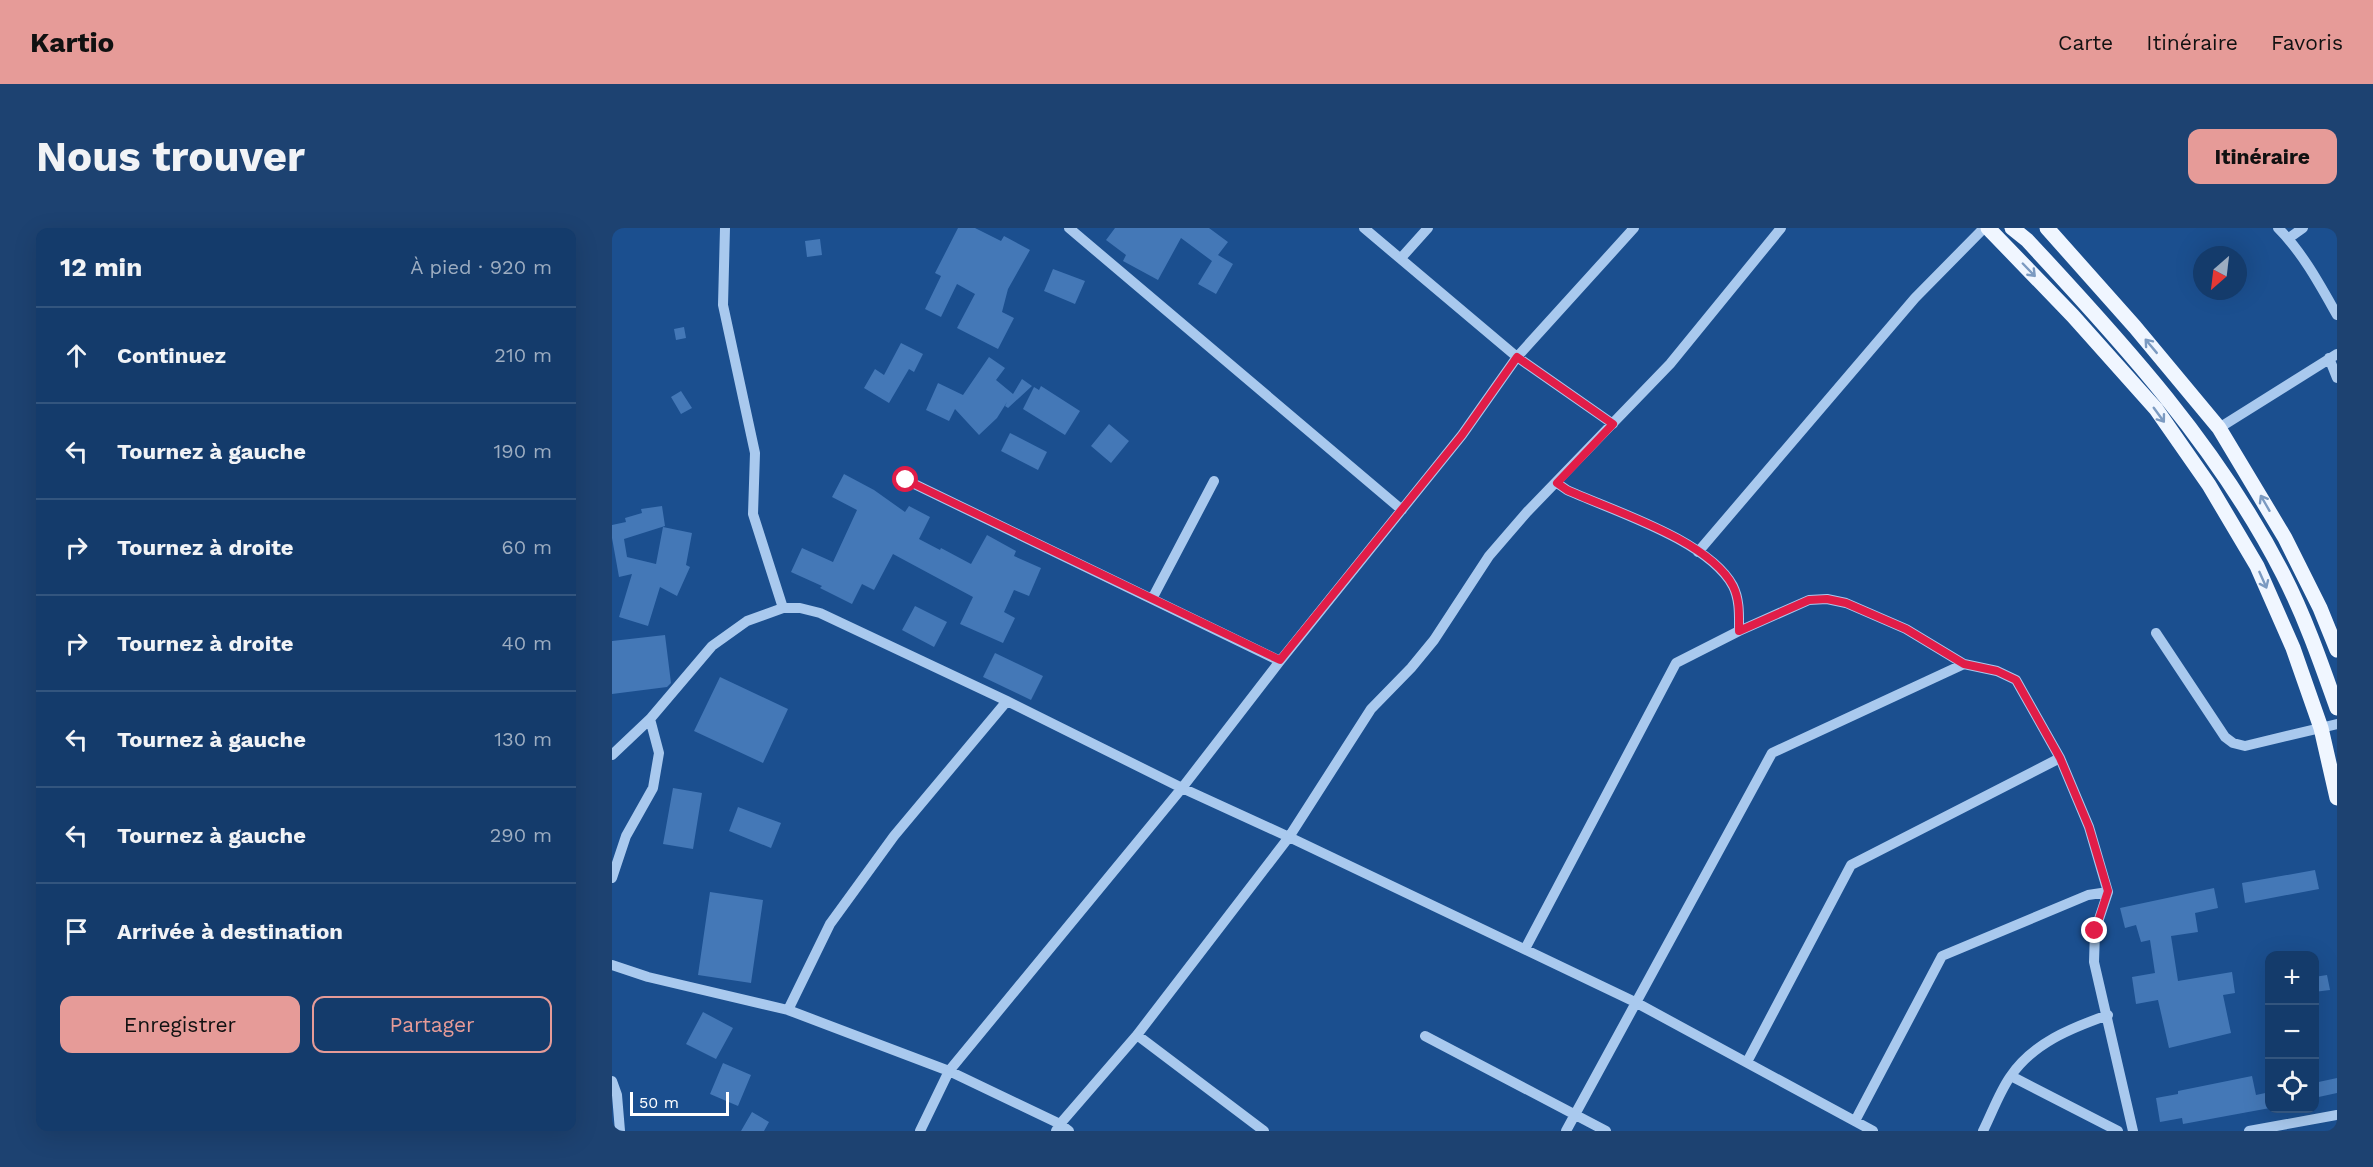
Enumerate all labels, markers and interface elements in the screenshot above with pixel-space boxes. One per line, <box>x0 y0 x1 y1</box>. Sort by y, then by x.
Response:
text: Kartio <box>30 26 114 59</box>
text: Carte <box>2058 30 2113 55</box>
text: Itinéraire <box>2146 30 2238 55</box>
text: Favoris <box>2271 30 2343 55</box>
button: Itinéraire <box>2188 129 2337 184</box>
text: Nous trouver <box>36 132 305 181</box>
north arrow <box>2193 246 2247 300</box>
text: 12 min <box>60 252 142 282</box>
text: À pied · 920 m <box>410 255 552 279</box>
one-way arrow <box>2021 263 2036 278</box>
icon: ahead <box>60 339 93 372</box>
one-way arrow <box>2144 339 2158 354</box>
text: Continuez <box>117 343 226 368</box>
text: 210 m <box>494 343 552 367</box>
one-way arrow <box>2153 406 2165 422</box>
icon: left <box>60 435 93 468</box>
text: Tournez à gauche <box>117 439 306 464</box>
text: 190 m <box>494 439 552 463</box>
route start <box>892 466 918 492</box>
one-way arrow <box>2259 495 2271 512</box>
icon: right <box>60 531 93 564</box>
text: Tournez à droite <box>117 535 294 560</box>
text: 60 m <box>502 535 552 559</box>
one-way arrow <box>2257 570 2269 588</box>
icon: right <box>60 627 93 660</box>
text: Tournez à droite <box>117 631 294 656</box>
text: 40 m <box>501 631 552 655</box>
icon: left <box>60 723 93 756</box>
text: Tournez à gauche <box>117 727 306 752</box>
text: 130 m <box>494 727 552 751</box>
icon: left <box>60 819 93 852</box>
text: Tournez à gauche <box>117 823 306 848</box>
text: 290 m <box>490 823 552 847</box>
icon: arrive <box>60 915 93 948</box>
route end <box>2081 917 2107 943</box>
text: Arrivée à destination <box>117 919 343 944</box>
map controls <box>2265 951 2319 1113</box>
button: + <box>2265 951 2319 1005</box>
button: Enregistrer <box>60 996 300 1053</box>
button: Partager <box>312 996 552 1053</box>
button: − <box>2265 1005 2319 1059</box>
button: locate <box>2265 1059 2319 1113</box>
scale bar <box>630 1089 729 1116</box>
text: 50 m <box>639 1093 679 1112</box>

